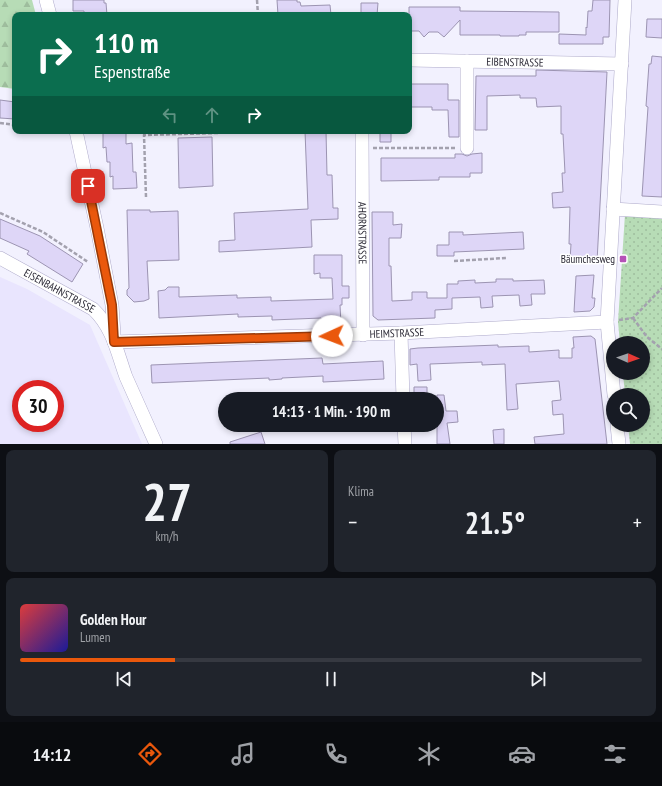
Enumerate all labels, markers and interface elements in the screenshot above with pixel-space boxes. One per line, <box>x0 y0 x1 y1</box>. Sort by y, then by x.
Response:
text: 110 m <box>94 24 158 61</box>
icon: right <box>28 28 80 80</box>
street label: EIBENSTRASSE <box>486 54 544 70</box>
text: Espenstraße <box>94 60 170 83</box>
icon: left <box>159 104 181 126</box>
icon: ahead <box>201 104 223 126</box>
icon: right <box>243 104 265 126</box>
pin <box>71 169 105 203</box>
icon: arrive <box>77 175 99 197</box>
street label: AHORNSTRASSE <box>355 202 370 265</box>
place label: Bäumchesweg <box>561 252 615 266</box>
marker: Bäumchesweg <box>618 254 628 264</box>
street label: EISENBAHNSTRASSE <box>22 266 98 316</box>
position arrow <box>311 315 353 357</box>
street label: HEIMSTRASSE <box>370 325 425 341</box>
north arrow <box>606 336 650 380</box>
map controls <box>606 336 650 432</box>
speed limit sign: 30 <box>12 380 64 432</box>
button: search <box>606 388 650 432</box>
text: 14:13 · 1 Min. · 190 m <box>272 402 390 421</box>
text: 27 <box>142 468 192 535</box>
text: Klima <box>348 483 374 500</box>
text: 21.5° <box>465 503 525 542</box>
text: − <box>348 508 357 536</box>
text: + <box>633 508 642 536</box>
text: km/h <box>155 528 179 545</box>
text: Golden Hour <box>80 610 147 629</box>
text: Lumen <box>80 629 110 646</box>
icon: previous <box>113 668 135 690</box>
icon: pause <box>320 668 342 690</box>
icon: next <box>527 668 549 690</box>
icon: directions <box>136 740 164 768</box>
icon: music <box>229 740 257 768</box>
icon: phone <box>322 740 350 768</box>
icon: climate <box>415 740 443 768</box>
icon: car <box>508 740 536 768</box>
icon: filters <box>601 740 629 768</box>
text: 14:12 <box>33 743 71 766</box>

